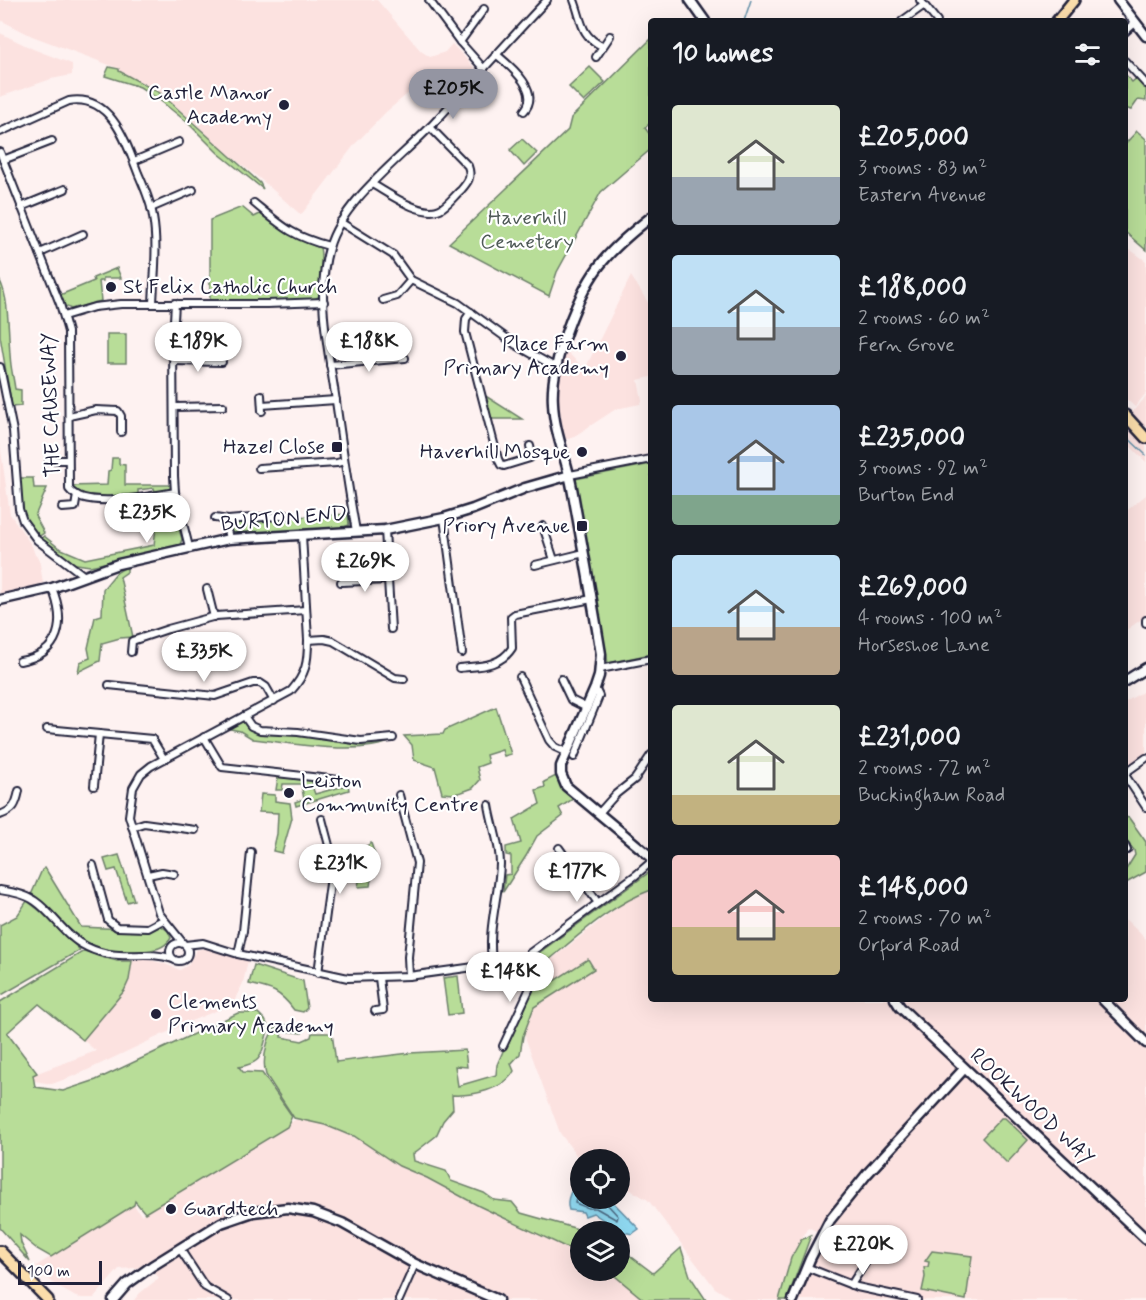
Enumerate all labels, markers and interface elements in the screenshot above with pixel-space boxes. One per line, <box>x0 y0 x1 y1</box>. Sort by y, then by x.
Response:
text: 10 homes <box>672 37 773 71</box>
icon: filters <box>1071 38 1104 71</box>
pin: £205K <box>411 69 495 120</box>
text: £205K <box>423 75 483 102</box>
place label: Castle Manor Academy <box>148 79 272 131</box>
marker: Castle Manor Academy <box>277 98 291 112</box>
text: £205,000 <box>858 121 969 155</box>
icon: home <box>720 129 792 201</box>
text: 3 rooms · 83 m² <box>858 155 987 182</box>
text: Eastern Avenue <box>858 182 986 209</box>
park label: Haverhill Cemetery <box>480 204 574 256</box>
text: £188,000 <box>858 271 967 305</box>
place label: St Felix Catholic Church <box>123 273 337 301</box>
icon: home <box>720 279 792 351</box>
marker: St Felix Catholic Church <box>104 280 118 294</box>
text: 2 rooms · 60 m² <box>858 305 990 332</box>
pin: £189K <box>156 322 240 373</box>
pin: £188K <box>327 322 411 373</box>
text: £189K <box>169 328 227 355</box>
text: £188K <box>340 328 398 355</box>
place label: Place Farm Primary Academy <box>443 330 609 382</box>
street label: THE CAUSEWAY <box>34 332 68 478</box>
text: Fern Grove <box>858 332 955 359</box>
marker: Place Farm Primary Academy <box>614 349 628 363</box>
text: £235,000 <box>858 421 965 455</box>
icon: home <box>720 429 792 501</box>
place label: Hazel Close <box>223 433 325 461</box>
place label: Haverhill Mosque <box>420 438 570 466</box>
marker: Hazel Close <box>330 440 344 454</box>
marker: Haverhill Mosque <box>575 445 589 459</box>
text: 3 rooms · 92 m² <box>858 455 988 482</box>
text: Burton End <box>858 482 954 509</box>
pin: £235K <box>105 493 189 544</box>
text: £235K <box>118 499 176 526</box>
street label: BURTON END <box>220 500 348 538</box>
place label: Priory Avenue <box>442 512 570 540</box>
marker: Priory Avenue <box>575 519 589 533</box>
pin: £269K <box>323 542 407 593</box>
text: £269K <box>335 548 395 575</box>
text: £269,000 <box>858 571 968 605</box>
icon: home <box>720 579 792 651</box>
text: 4 rooms · 100 m² <box>858 605 1002 632</box>
pin: £335K <box>162 632 246 683</box>
text: Horseshoe Lane <box>858 632 990 659</box>
text: £335K <box>176 638 232 665</box>
text: £231,000 <box>858 721 961 755</box>
icon: home <box>720 729 792 801</box>
text: 2 rooms · 72 m² <box>858 755 991 782</box>
place label: Leiston Community Centre <box>301 767 479 819</box>
text: Buckingham Road <box>858 782 1005 809</box>
marker: Leiston Community Centre <box>282 786 296 800</box>
pin: £231K <box>298 844 382 895</box>
text: £231K <box>313 850 367 877</box>
pin: £177K <box>535 852 619 903</box>
text: £177K <box>548 858 606 885</box>
text: £148,000 <box>858 871 968 905</box>
icon: home <box>720 879 792 951</box>
text: 2 rooms · 70 m² <box>858 905 992 932</box>
text: Orford Road <box>858 932 960 959</box>
pin: £148K <box>468 952 552 1003</box>
text: £148K <box>480 958 540 985</box>
place label: Clements Primary Academy <box>168 988 334 1040</box>
marker: Clements Primary Academy <box>149 1007 163 1021</box>
street label: ROOKWOOD WAY <box>964 1042 1101 1172</box>
map controls <box>570 1149 630 1281</box>
button: locate <box>570 1149 630 1209</box>
place label: Guardtech <box>183 1195 278 1223</box>
marker: Guardtech <box>164 1202 178 1216</box>
button: layers <box>570 1221 630 1281</box>
pin: £220K <box>821 1225 905 1276</box>
text: £220K <box>833 1231 893 1258</box>
scale bar <box>18 1258 102 1286</box>
text: 100 m <box>27 1261 70 1282</box>

